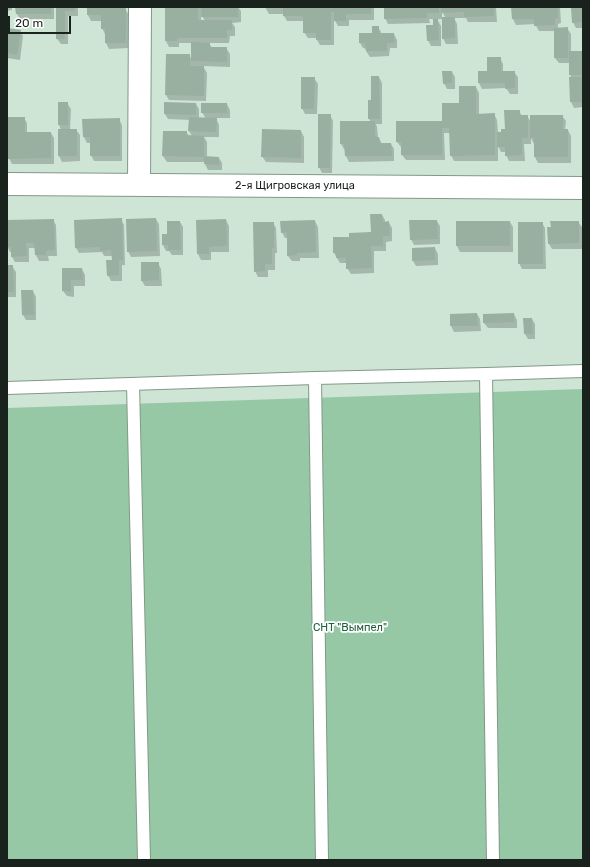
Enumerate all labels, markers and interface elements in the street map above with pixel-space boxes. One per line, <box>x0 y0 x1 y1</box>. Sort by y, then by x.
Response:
scale bar <box>10 8 73 34</box>
text: 20 m <box>15 16 43 30</box>
street label: 2-я Щигровская улица <box>235 179 355 193</box>
park label: СНТ "Вымпел" <box>313 621 387 635</box>

